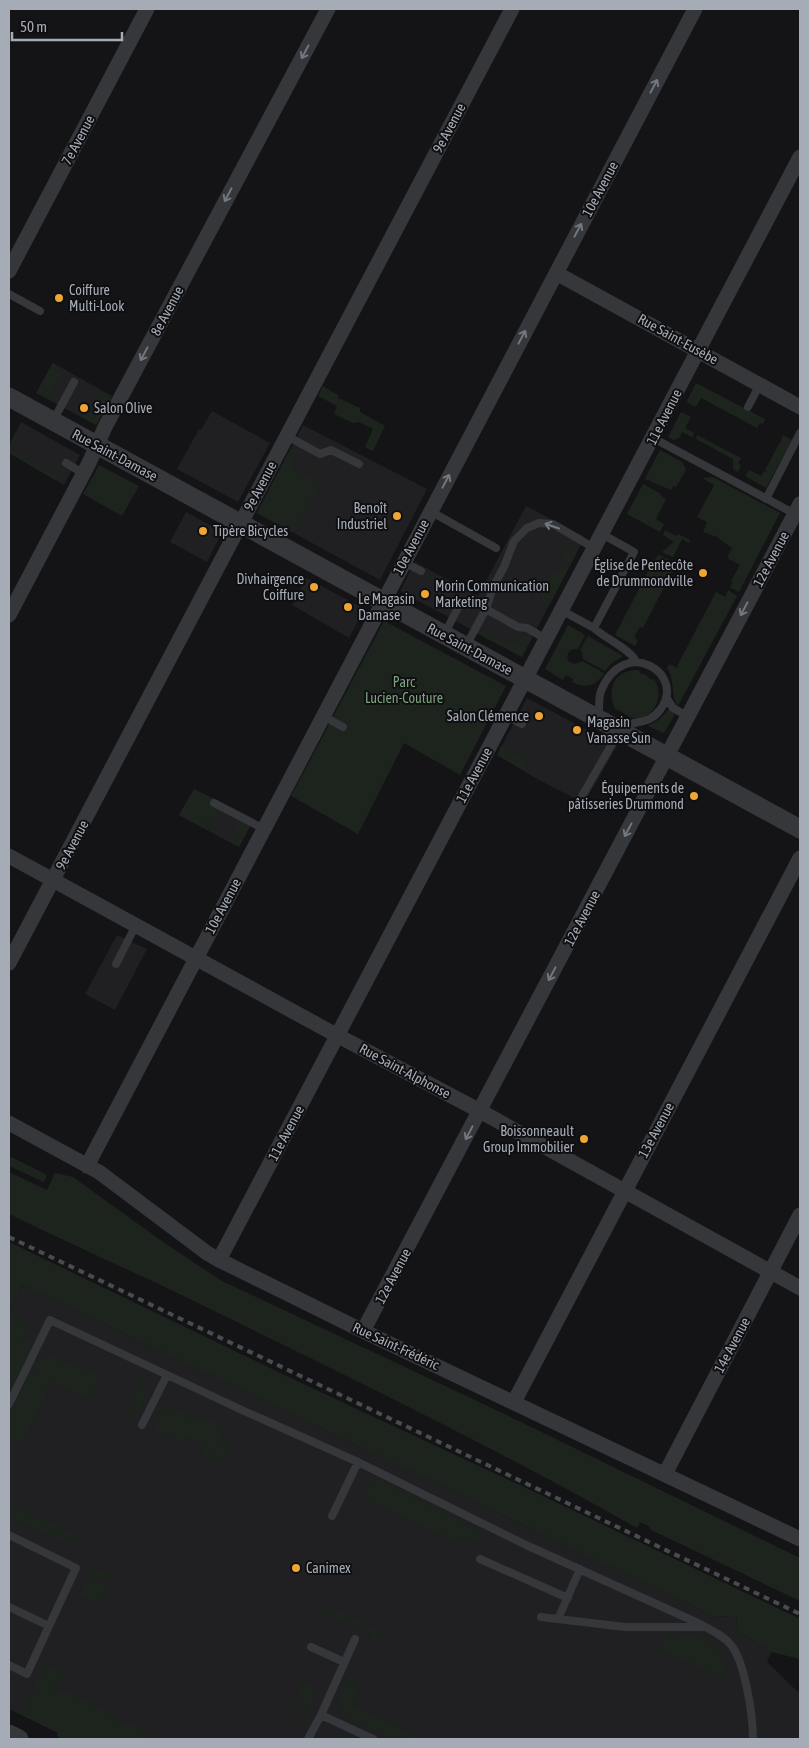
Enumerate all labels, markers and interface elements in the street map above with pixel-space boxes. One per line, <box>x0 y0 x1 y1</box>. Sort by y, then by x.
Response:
scale bar <box>12 10 122 42</box>
text: 50 m <box>20 18 47 35</box>
one-way arrow <box>300 44 309 59</box>
one-way arrow <box>650 79 660 94</box>
street label: 9e Avenue <box>429 101 469 155</box>
street label: 7e Avenue <box>58 113 98 167</box>
street label: 10e Avenue <box>579 159 621 219</box>
one-way arrow <box>223 188 233 203</box>
one-way arrow <box>574 223 584 238</box>
place label: Coiffure Multi-Look <box>69 282 124 314</box>
street label: 8e Avenue <box>147 284 187 338</box>
marker: Coiffure Multi-Look <box>53 292 65 304</box>
street label: Rue Saint-Eusèbe <box>635 310 721 368</box>
one-way arrow <box>518 330 527 345</box>
one-way arrow <box>139 346 148 361</box>
street label: 11e Avenue <box>643 387 685 447</box>
place label: Salon Olive <box>94 400 152 416</box>
marker: Salon Olive <box>78 402 90 414</box>
street label: Rue Saint-Damase <box>70 426 160 484</box>
street label: 9e Avenue <box>240 459 280 513</box>
one-way arrow <box>442 474 451 489</box>
place label: Benoît Industriel <box>337 500 387 532</box>
marker: Benoît Industriel <box>391 510 403 522</box>
street label: 10e Avenue <box>390 517 432 577</box>
one-way arrow <box>544 520 560 530</box>
place label: Tipère Bicycles <box>213 523 288 539</box>
marker: Tipère Bicycles <box>197 525 209 537</box>
street label: 12e Avenue <box>750 529 792 589</box>
place label: Église de Pentecôte de Drummondville <box>594 557 693 589</box>
marker: Église de Pentecôte de Drummondville <box>697 567 709 579</box>
place label: Divhairgence Coiffure <box>237 571 304 603</box>
place label: Morin Communication Marketing <box>435 578 549 610</box>
marker: Divhairgence Coiffure <box>308 581 320 593</box>
marker: Morin Communication Marketing <box>419 588 431 600</box>
place label: Le Magasin Damase <box>358 591 415 623</box>
marker: Le Magasin Damase <box>342 601 354 613</box>
one-way arrow <box>739 601 749 615</box>
street label: Rue Saint-Damase <box>425 620 515 678</box>
park label: Parc Lucien-Couture <box>365 674 443 706</box>
place label: Salon Clémence <box>447 708 529 724</box>
marker: Salon Clémence <box>533 710 545 722</box>
place label: Magasin Vanasse Sun <box>587 714 651 746</box>
marker: Magasin Vanasse Sun <box>571 724 583 736</box>
street label: 11e Avenue <box>453 745 495 805</box>
place label: Équipements de pâtisseries Drummond <box>568 780 684 812</box>
marker: Équipements de pâtisseries Drummond <box>688 790 700 802</box>
street label: 9e Avenue <box>52 818 92 872</box>
one-way arrow <box>623 822 632 837</box>
street label: 10e Avenue <box>202 876 244 936</box>
street label: 12e Avenue <box>561 888 603 948</box>
one-way arrow <box>547 966 556 981</box>
street label: Rue Saint-Alphonse <box>357 1040 453 1102</box>
street label: 13e Avenue <box>635 1100 677 1160</box>
street label: 11e Avenue <box>265 1103 307 1163</box>
place label: Boissonneault Group Immobilier <box>483 1123 575 1155</box>
one-way arrow <box>463 1125 473 1140</box>
marker: Boissonneault Group Immobilier <box>578 1133 590 1145</box>
street label: 12e Avenue <box>372 1246 414 1306</box>
street label: 14e Avenue <box>711 1315 753 1375</box>
street label: Rue Saint-Frédéric <box>350 1319 442 1373</box>
place label: Canimex <box>306 1560 351 1576</box>
marker: Canimex <box>290 1562 302 1574</box>

